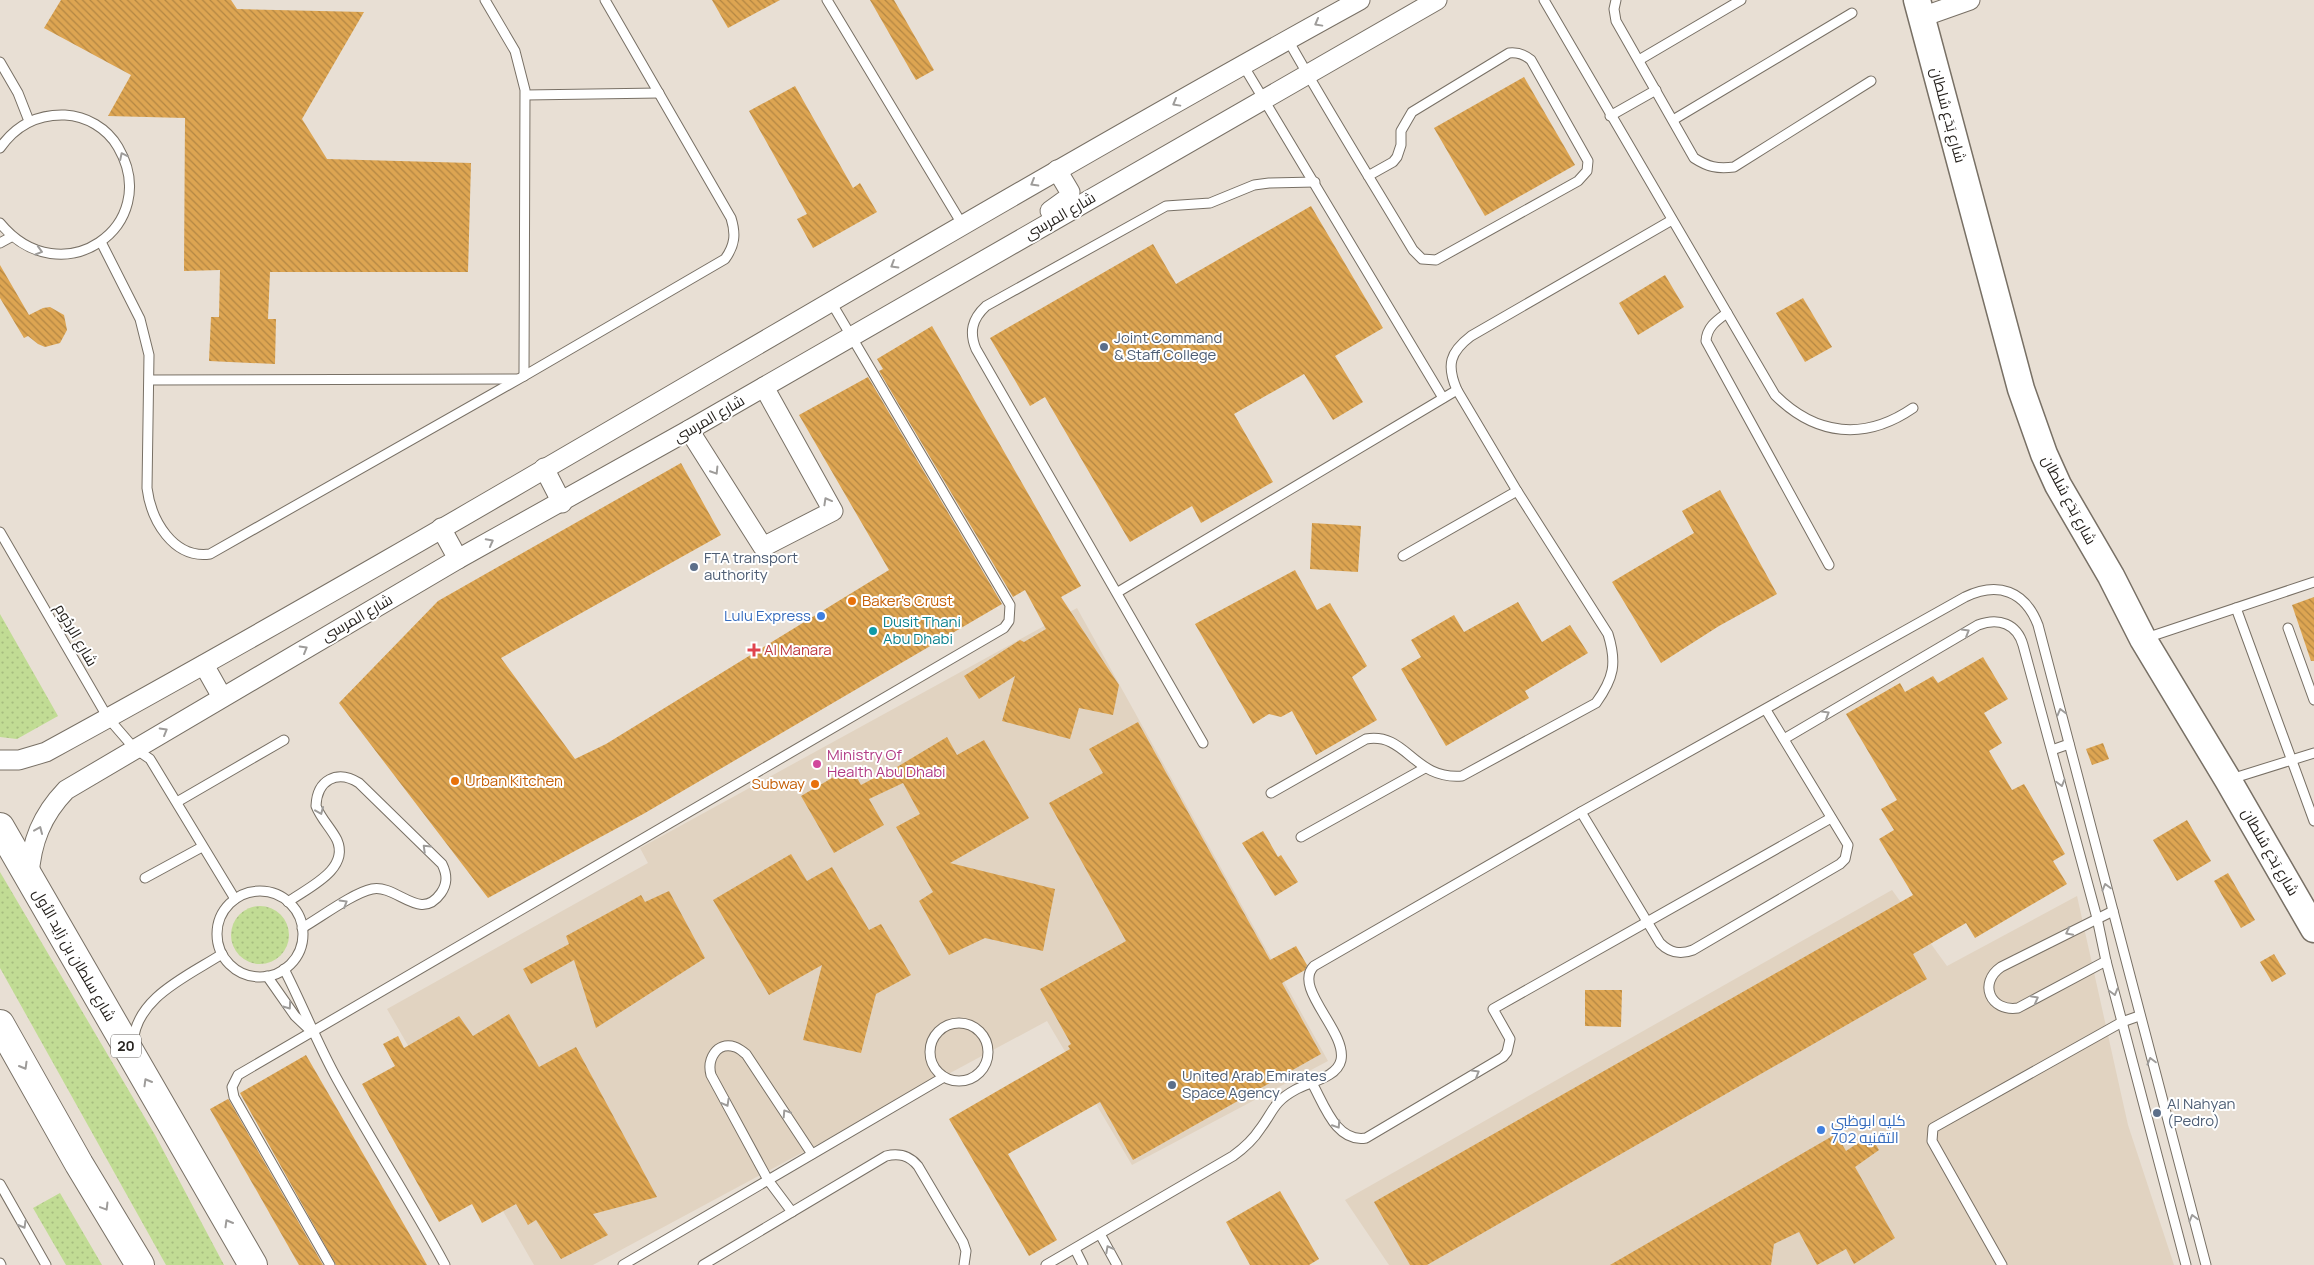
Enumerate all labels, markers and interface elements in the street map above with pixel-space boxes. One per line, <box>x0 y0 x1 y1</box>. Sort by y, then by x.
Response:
one-way arrow <box>1314 17 1323 27</box>
street label: شارع بَدَع سُلطان <box>1925 65 1971 165</box>
one-way arrow <box>1172 96 1181 106</box>
one-way arrow <box>118 152 129 161</box>
one-way arrow <box>1031 176 1040 186</box>
street label: شارع المرسى <box>1020 187 1100 245</box>
one-way arrow <box>34 245 43 256</box>
one-way arrow <box>890 258 899 268</box>
place label: Joint Command & Staff College <box>1114 327 1222 365</box>
marker: Joint Command & Staff College <box>1098 341 1110 353</box>
street label: شارع المرسى <box>669 390 749 448</box>
street label: شارع بَدَع سُلطان <box>2036 452 2102 548</box>
one-way arrow <box>709 466 718 475</box>
one-way arrow <box>823 497 833 506</box>
one-way arrow <box>485 538 494 548</box>
place label: FTA transport authority <box>704 547 798 585</box>
marker: FTA transport authority <box>688 561 700 573</box>
street label: شارع المرسى <box>317 589 397 647</box>
place label: Baker's Crust <box>862 590 953 611</box>
marker: Baker's Crust <box>846 595 858 607</box>
street label: شارع الردُوم <box>49 599 103 671</box>
place label: Lulu Express <box>724 605 811 626</box>
marker: Lulu Express <box>815 610 827 622</box>
place label: Dusit Thani Abu Dhabi <box>883 611 961 649</box>
marker: Dusit Thani Abu Dhabi <box>867 625 879 637</box>
one-way arrow <box>1960 628 1969 638</box>
place label: Al Manara <box>764 639 832 660</box>
marker: Al Manara <box>748 644 760 656</box>
one-way arrow <box>298 646 307 656</box>
one-way arrow <box>2056 708 2067 717</box>
one-way arrow <box>1820 711 1829 721</box>
one-way arrow <box>158 728 167 738</box>
place label: Ministry Of Health Abu Dhabi <box>827 744 946 782</box>
marker: Ministry Of Health Abu Dhabi <box>811 758 823 770</box>
place label: Urban Kitchen <box>465 770 563 791</box>
place label: Subway <box>751 773 805 794</box>
marker: Urban Kitchen <box>449 775 461 787</box>
marker: Subway <box>809 778 821 790</box>
one-way arrow <box>2055 779 2065 787</box>
street label: شارع بَدَع سُلطان <box>2236 804 2304 900</box>
one-way arrow <box>313 806 323 815</box>
one-way arrow <box>32 826 43 835</box>
one-way arrow <box>423 844 432 853</box>
one-way arrow <box>2102 883 2112 891</box>
street label: شارع سلطان بن زايد الأول <box>27 885 121 1025</box>
one-way arrow <box>339 899 348 909</box>
one-way arrow <box>2065 926 2074 936</box>
one-way arrow <box>2108 987 2118 995</box>
one-way arrow <box>2030 995 2039 1005</box>
one-way arrow <box>282 1001 291 1010</box>
road number: 20 <box>111 1034 141 1058</box>
one-way arrow <box>2147 1057 2157 1066</box>
one-way arrow <box>18 1061 28 1070</box>
place label: United Arab Emirates Space Agency <box>1182 1065 1327 1103</box>
one-way arrow <box>1470 1069 1479 1079</box>
one-way arrow <box>144 1078 154 1087</box>
marker: United Arab Emirates Space Agency <box>1166 1079 1178 1091</box>
place label: Al Nahyan (Pedro) <box>2167 1093 2235 1131</box>
one-way arrow <box>720 1097 730 1106</box>
marker: Al Nahyan (Pedro) <box>2151 1107 2163 1119</box>
one-way arrow <box>782 1109 792 1118</box>
place label: كليه ابوظبي التقنيه 702 <box>1831 1110 1906 1148</box>
one-way arrow <box>1330 1119 1340 1128</box>
marker: كليه ابوظبي التقنيه 702 <box>1815 1124 1827 1136</box>
one-way arrow <box>98 1201 108 1210</box>
one-way arrow <box>2189 1214 2199 1222</box>
one-way arrow <box>17 1219 27 1228</box>
one-way arrow <box>225 1219 235 1228</box>
one-way arrow <box>1105 1246 1115 1255</box>

